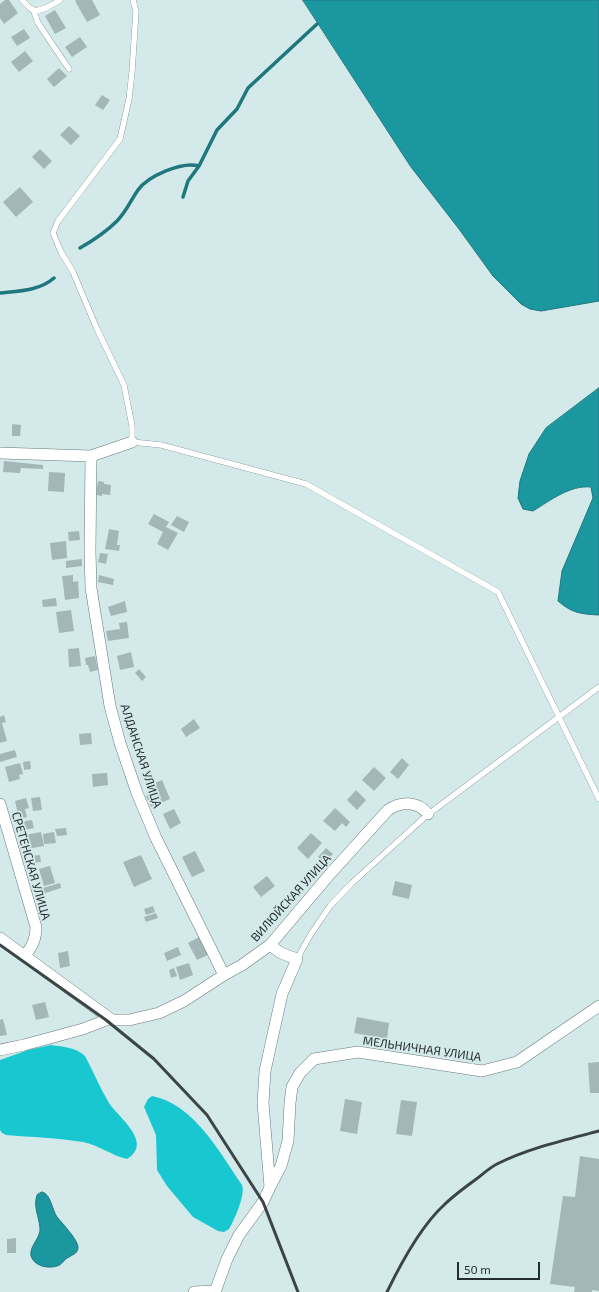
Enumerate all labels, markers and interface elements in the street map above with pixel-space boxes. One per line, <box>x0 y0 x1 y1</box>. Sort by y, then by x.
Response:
street label: АЛДАНСКАЯ УЛИЦА <box>117 702 165 810</box>
street label: СРЕТЕНСКАЯ УЛИЦА <box>9 810 53 922</box>
street label: ВИЛЮЙСКАЯ УЛИЦА <box>248 851 334 945</box>
street label: МЕЛЬНИЧНАЯ УЛИЦА <box>362 1034 482 1064</box>
scale bar <box>459 1254 542 1280</box>
text: 50 m <box>464 1262 491 1276</box>

